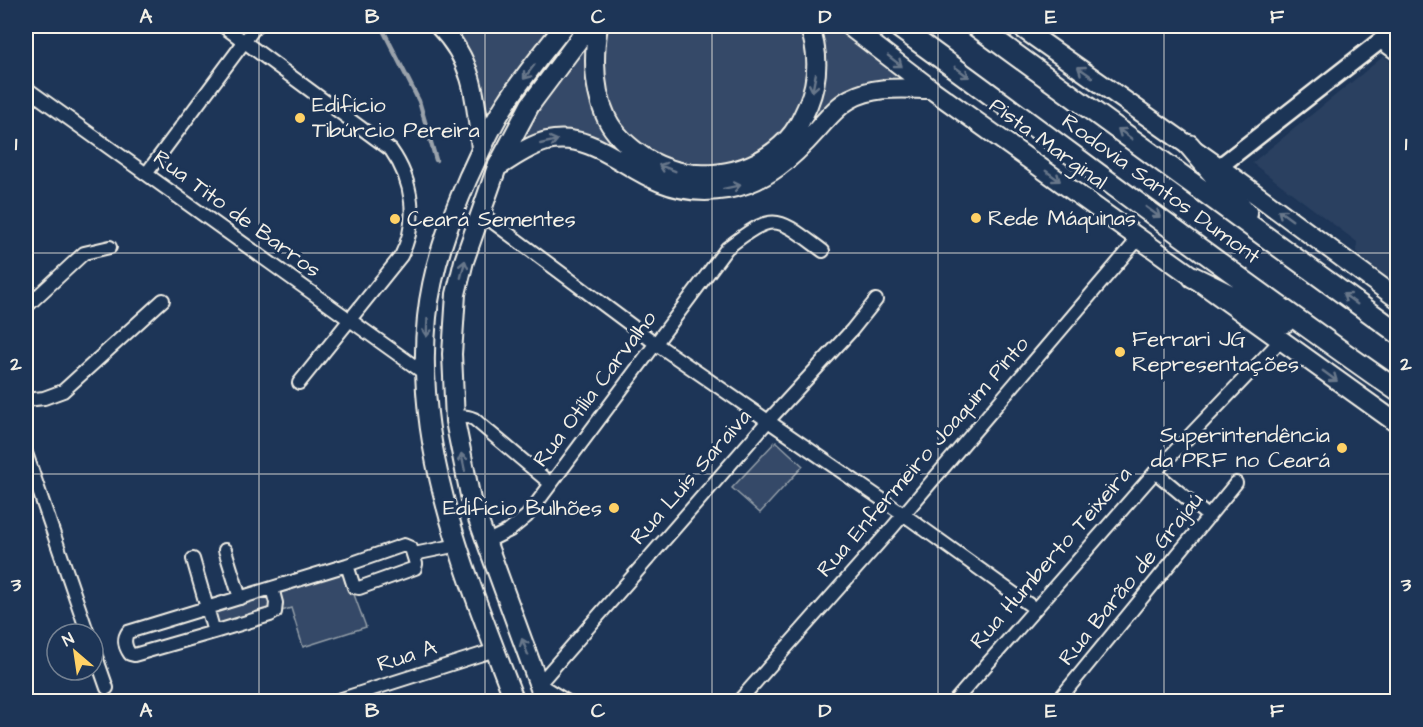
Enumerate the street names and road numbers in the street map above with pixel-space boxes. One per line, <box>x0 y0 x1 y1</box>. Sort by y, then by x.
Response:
street label: Pista Marginal <box>982 91 1113 198</box>
street label: Rodovia Santos Dumont <box>1055 106 1267 272</box>
street label: Rua Tito de Barros <box>147 143 327 285</box>
street label: Rua Otília Carvalho <box>526 304 665 474</box>
street label: Rua Enfermeiro Joaquim Pinto <box>810 329 1037 584</box>
street label: Rua Luís Saraiva <box>623 402 759 552</box>
street label: Rua Humberto Teixeira <box>963 460 1139 656</box>
street label: Rua Barão de Grajaú <box>1051 486 1211 672</box>
street label: Rua A <box>373 632 441 680</box>

